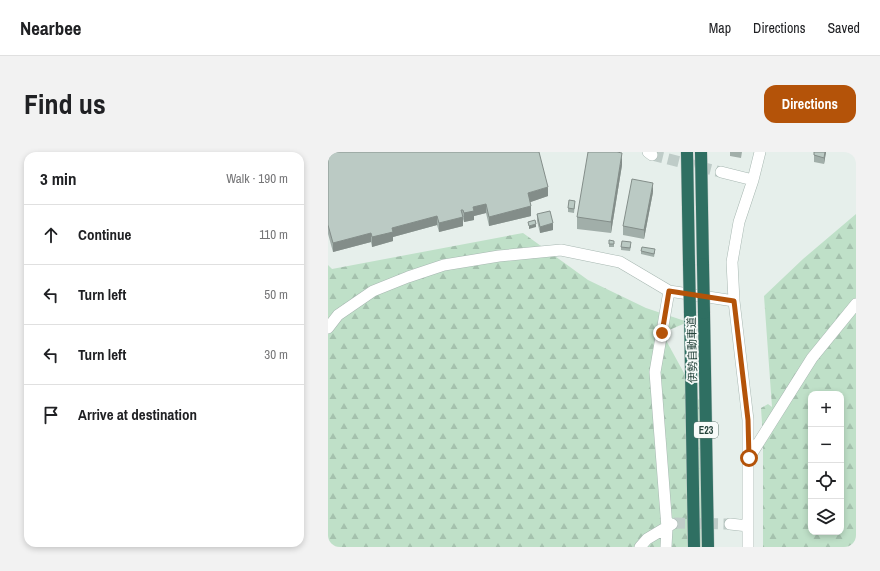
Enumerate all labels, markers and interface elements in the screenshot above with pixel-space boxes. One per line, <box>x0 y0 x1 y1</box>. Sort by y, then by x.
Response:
text: Nearbee <box>20 15 81 41</box>
text: Map <box>709 19 731 37</box>
text: Directions <box>753 19 805 37</box>
text: Saved <box>827 19 860 37</box>
text: Find us <box>24 85 106 123</box>
button: Directions <box>764 85 856 123</box>
text: 3 min <box>40 167 76 190</box>
text: Walk · 190 m <box>226 170 288 187</box>
icon: ahead <box>40 224 62 246</box>
text: Continue <box>78 224 131 245</box>
text: 110 m <box>259 226 288 243</box>
icon: left <box>40 284 62 306</box>
text: Turn left <box>78 284 126 305</box>
text: 50 m <box>264 286 288 303</box>
street label: 伊勢自動車道 <box>684 317 700 383</box>
route end <box>653 324 671 342</box>
icon: left <box>40 344 62 366</box>
text: Turn left <box>78 344 126 365</box>
text: 30 m <box>264 346 288 363</box>
map controls <box>808 391 844 535</box>
button: + <box>808 391 844 427</box>
icon: arrive <box>40 404 62 426</box>
text: Arrive at destination <box>78 404 197 425</box>
road number: E23 <box>694 422 718 438</box>
button: − <box>808 427 844 463</box>
route start <box>740 449 758 467</box>
button: locate <box>808 463 844 499</box>
button: layers <box>808 499 844 535</box>

